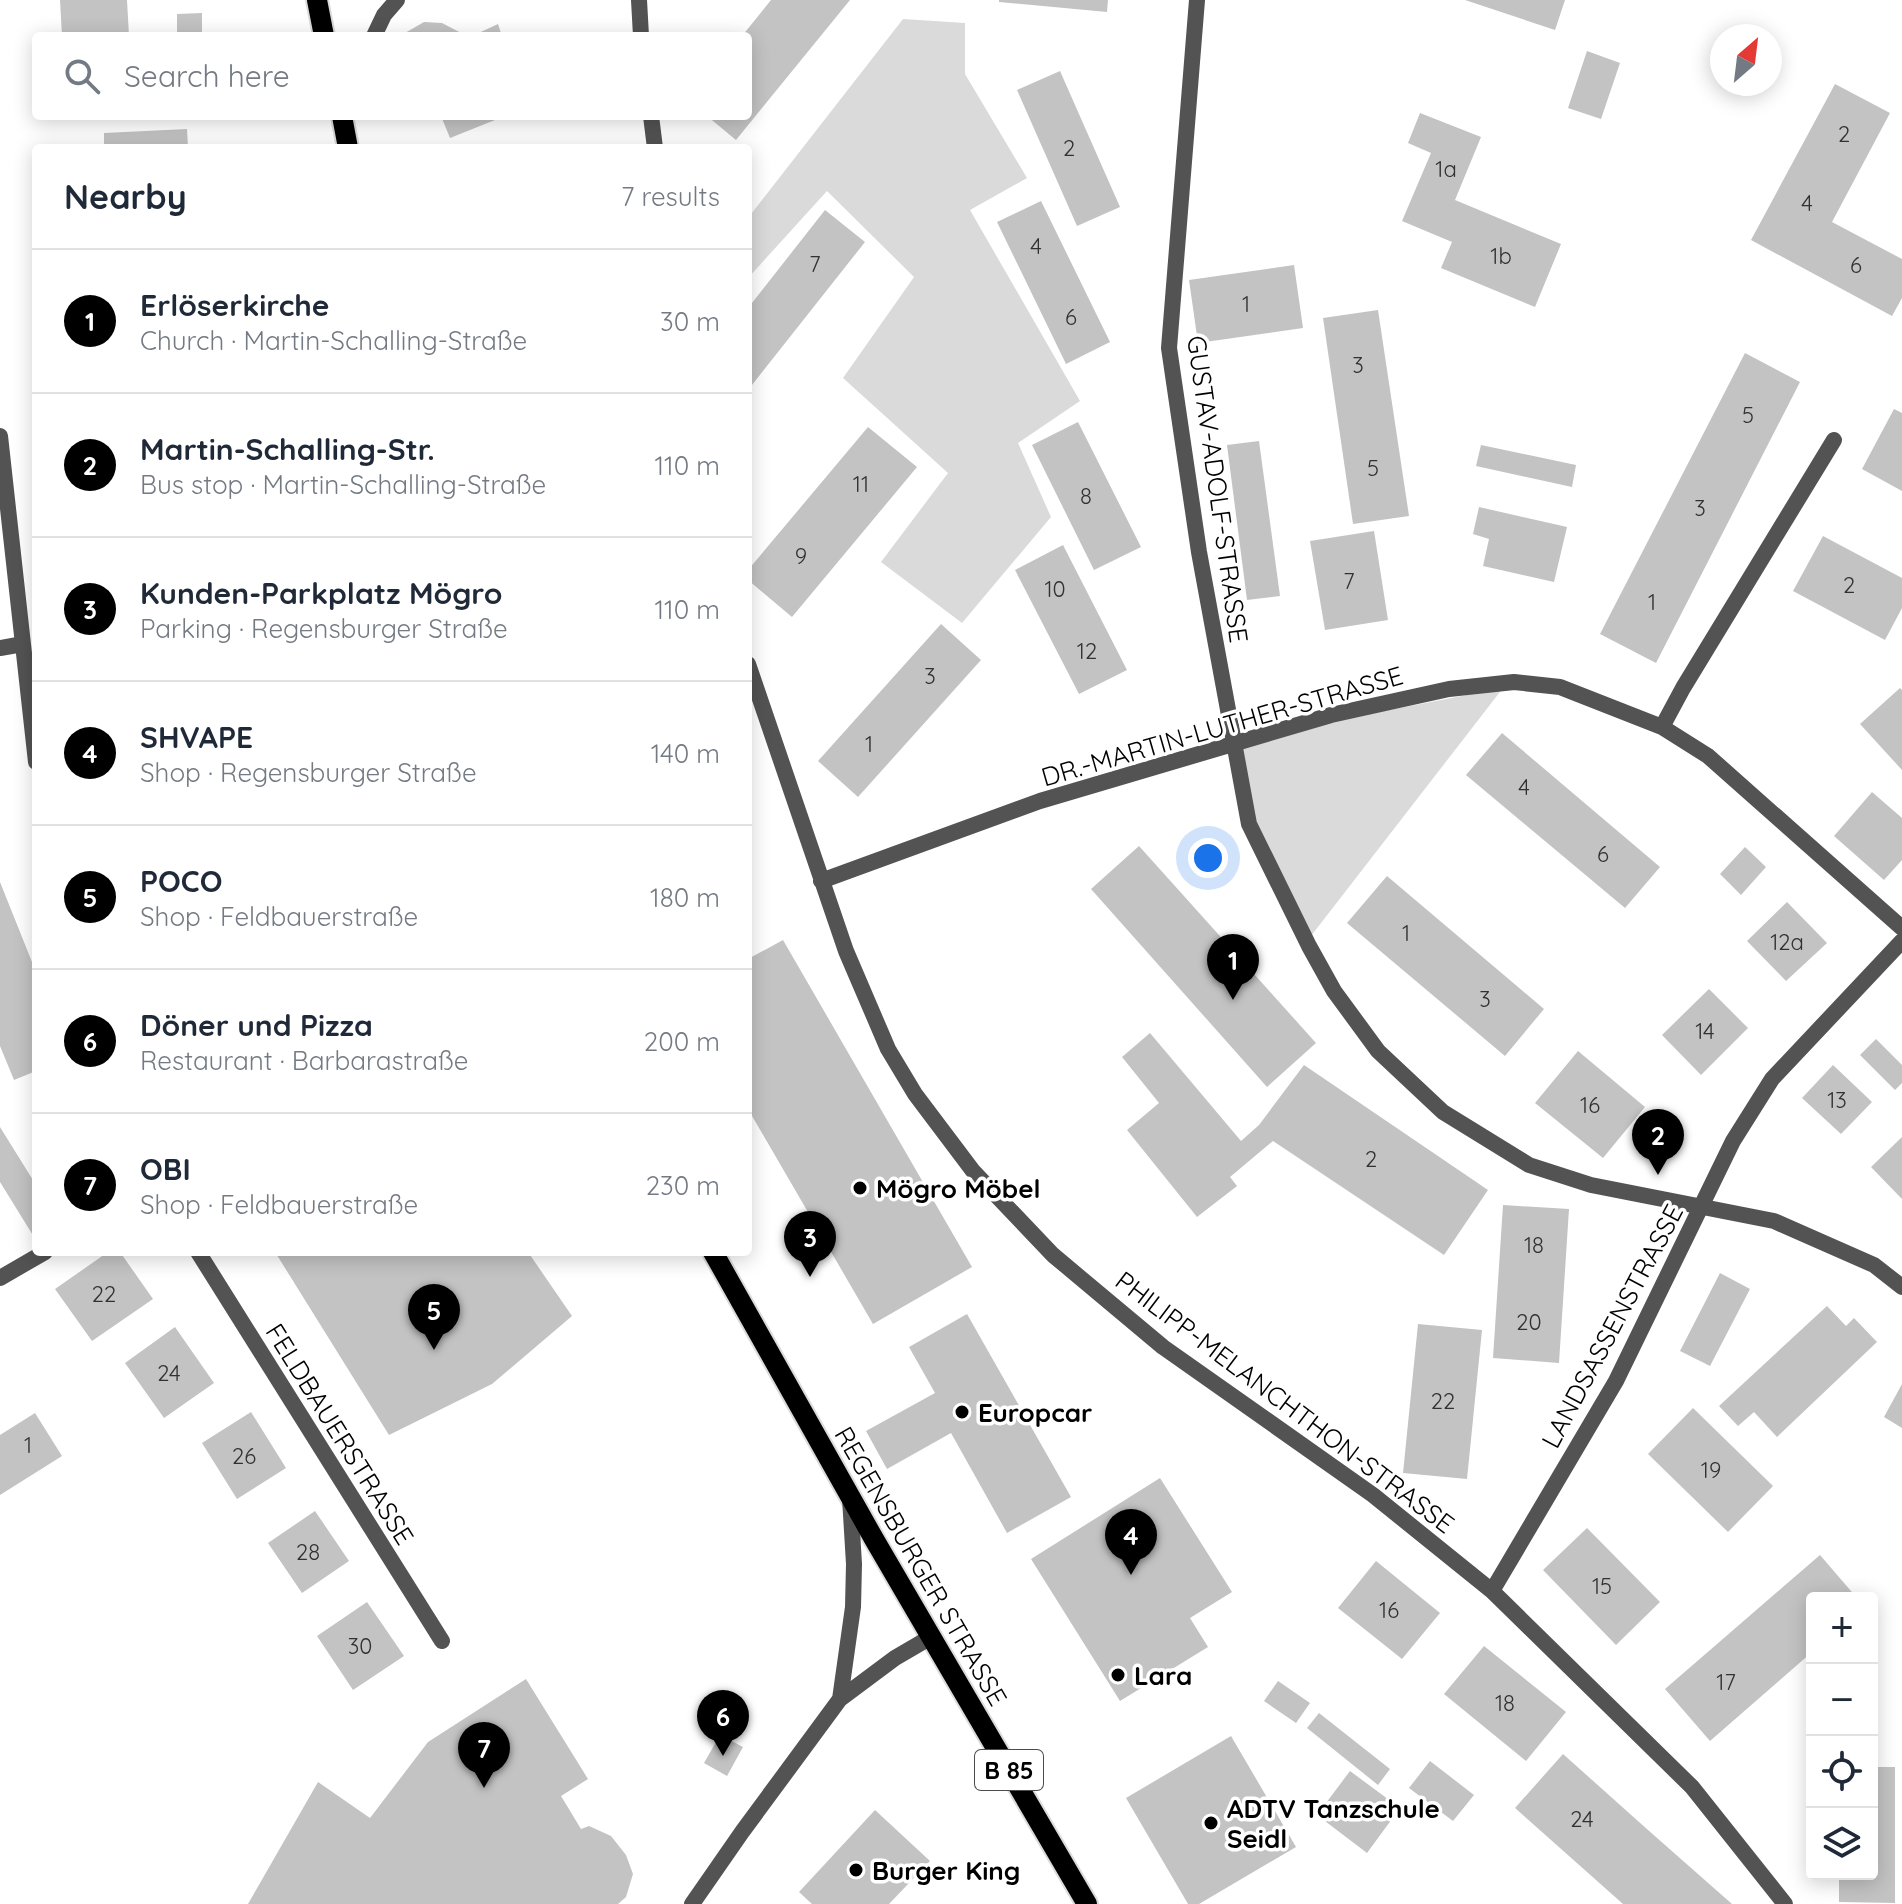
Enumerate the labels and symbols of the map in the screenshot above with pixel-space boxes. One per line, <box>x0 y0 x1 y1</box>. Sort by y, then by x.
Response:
north arrow <box>1710 24 1782 96</box>
house number: 2 <box>1838 120 1850 148</box>
house number: 2 <box>1063 134 1075 162</box>
house number: 1a <box>1435 155 1457 183</box>
house number: 4 <box>1801 189 1813 217</box>
house number: 4 <box>1030 232 1042 260</box>
house number: 1b <box>1490 242 1512 270</box>
house number: 7 <box>809 250 821 278</box>
house number: 6 <box>1850 251 1862 279</box>
house number: 1 <box>1242 290 1250 318</box>
house number: 6 <box>1065 303 1077 331</box>
street label: GUSTAV-ADOLF-STRASSE <box>1180 333 1256 645</box>
house number: 3 <box>1352 351 1364 379</box>
house number: 5 <box>1742 401 1754 429</box>
house number: 5 <box>1367 454 1379 482</box>
house number: 11 <box>853 470 869 498</box>
house number: 8 <box>1080 482 1092 510</box>
house number: 3 <box>1694 494 1706 522</box>
house number: 9 <box>795 542 807 570</box>
house number: 7 <box>1343 567 1355 595</box>
house number: 2 <box>1843 571 1855 599</box>
house number: 10 <box>1044 575 1066 603</box>
house number: 1 <box>1648 588 1656 616</box>
house number: 12 <box>1077 637 1097 665</box>
street label: DR.-MARTIN-LUTHER-STRASSE <box>1037 658 1407 794</box>
house number: 3 <box>924 662 936 690</box>
house number: 1 <box>865 730 873 758</box>
house number: 4 <box>1518 773 1530 801</box>
your location <box>1188 838 1228 878</box>
house number: 6 <box>1597 840 1609 868</box>
house number: 1 <box>1402 919 1410 947</box>
house number: 12a <box>1770 928 1804 956</box>
pin: 1 <box>1207 934 1259 1000</box>
house number: 3 <box>1479 985 1491 1013</box>
house number: 14 <box>1695 1017 1715 1045</box>
house number: 13 <box>1827 1086 1847 1114</box>
house number: 16 <box>1580 1091 1600 1119</box>
pin: 2 <box>1632 1109 1684 1175</box>
house number: 2 <box>1365 1145 1377 1173</box>
place label: Mögro Möbel <box>876 1172 1041 1205</box>
marker: Mögro Möbel <box>851 1179 869 1197</box>
street label: LANDSASSENSTRASSE <box>1534 1199 1690 1453</box>
pin: 3 <box>784 1211 836 1277</box>
house number: 18 <box>1524 1231 1544 1259</box>
street label: PHILIPP-MELANCHTHON-STRASSE <box>1109 1264 1461 1540</box>
house number: 22 <box>92 1280 116 1308</box>
pin: 5 <box>408 1284 460 1350</box>
house number: 20 <box>1516 1308 1542 1336</box>
street label: FELDBAUERSTRASSE <box>259 1317 421 1551</box>
house number: 24 <box>157 1359 181 1387</box>
house number: 22 <box>1431 1387 1455 1415</box>
place label: Europcar <box>978 1396 1092 1429</box>
marker: Europcar <box>953 1403 971 1421</box>
street label: REGENSBURGER STRASSE <box>827 1420 1015 1712</box>
house number: 1 <box>24 1431 32 1459</box>
house number: 26 <box>232 1442 256 1470</box>
house number: 19 <box>1701 1456 1721 1484</box>
pin: 4 <box>1105 1509 1157 1575</box>
house number: 28 <box>296 1538 320 1566</box>
house number: 15 <box>1592 1572 1612 1600</box>
house number: 16 <box>1379 1596 1399 1624</box>
house number: 30 <box>348 1632 372 1660</box>
place label: Lara <box>1134 1659 1192 1692</box>
marker: Lara <box>1109 1666 1127 1684</box>
house number: 17 <box>1716 1668 1736 1696</box>
house number: 18 <box>1495 1689 1515 1717</box>
pin: 6 <box>697 1690 749 1756</box>
pin: 7 <box>458 1722 510 1788</box>
road number: B 85 <box>975 1750 1043 1790</box>
place label: ADTV Tanzschule Seidl <box>1227 1792 1440 1855</box>
house number: 24 <box>1570 1805 1594 1833</box>
marker: ADTV Tanzschule Seidl <box>1202 1814 1220 1832</box>
place label: Burger King <box>872 1854 1020 1887</box>
marker: Burger King <box>847 1861 865 1879</box>

